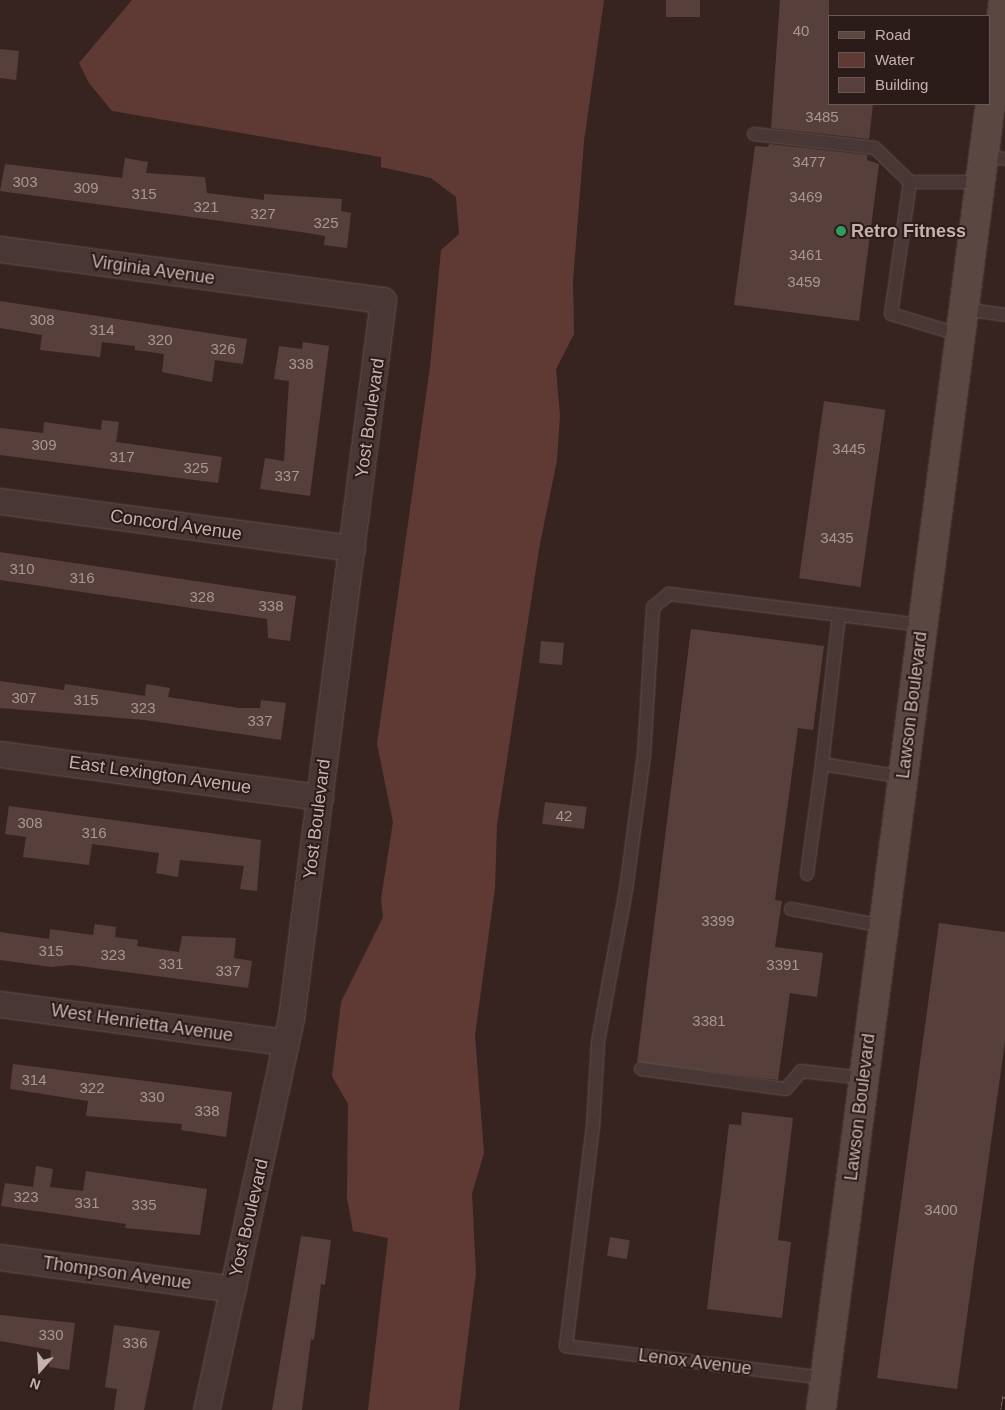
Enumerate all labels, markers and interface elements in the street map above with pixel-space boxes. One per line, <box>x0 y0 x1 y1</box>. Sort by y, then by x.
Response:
legend <box>828 15 990 105</box>
house number: 40 <box>793 22 809 40</box>
text: Road <box>875 26 911 43</box>
text: Water <box>875 51 914 68</box>
text: Building <box>875 76 928 93</box>
house number: 3485 <box>805 108 839 126</box>
house number: 3477 <box>792 153 826 171</box>
house number: 303 <box>12 173 38 191</box>
house number: 309 <box>73 179 99 197</box>
house number: 315 <box>131 185 157 203</box>
house number: 3469 <box>789 188 823 206</box>
house number: 321 <box>193 198 219 216</box>
house number: 327 <box>250 205 276 223</box>
house number: 325 <box>313 214 339 232</box>
place label: Retro Fitness <box>851 220 966 242</box>
marker: Retro Fitness <box>835 225 847 237</box>
house number: 3461 <box>789 246 823 264</box>
street label: Virginia Avenue <box>89 251 217 289</box>
house number: 3459 <box>787 273 821 291</box>
house number: 308 <box>29 311 55 329</box>
house number: 314 <box>89 321 115 339</box>
house number: 320 <box>147 331 173 349</box>
house number: 326 <box>210 340 236 358</box>
house number: 338 <box>288 355 314 373</box>
street label: Yost Boulevard <box>351 357 389 479</box>
house number: 309 <box>31 436 57 454</box>
house number: 3445 <box>832 440 866 458</box>
house number: 317 <box>109 448 135 466</box>
house number: 325 <box>183 459 209 477</box>
house number: 337 <box>274 467 300 485</box>
street label: Concord Avenue <box>108 505 244 545</box>
house number: 3435 <box>820 529 854 547</box>
house number: 310 <box>9 560 35 578</box>
house number: 316 <box>69 569 95 587</box>
house number: 328 <box>189 588 215 606</box>
house number: 338 <box>258 597 284 615</box>
street label: Lawson Boulevard <box>892 630 932 780</box>
house number: 307 <box>11 689 37 707</box>
house number: 315 <box>73 691 99 709</box>
house number: 323 <box>130 699 156 717</box>
house number: 337 <box>247 712 273 730</box>
street label: East Lexington Avenue <box>67 751 253 799</box>
street label: Yost Boulevard <box>299 758 335 880</box>
house number: 42 <box>556 807 572 825</box>
house number: 308 <box>17 814 43 832</box>
house number: 316 <box>81 824 107 842</box>
house number: 3399 <box>701 912 735 930</box>
house number: 315 <box>38 942 64 960</box>
house number: 323 <box>100 946 126 964</box>
house number: 331 <box>158 955 184 973</box>
house number: 3391 <box>766 956 800 974</box>
house number: 337 <box>215 962 241 980</box>
street label: West Henrietta Avenue <box>49 999 235 1047</box>
house number: 3381 <box>692 1012 726 1030</box>
street label: Lawson Boulevard <box>840 1032 880 1182</box>
house number: 314 <box>21 1071 47 1089</box>
house number: 322 <box>79 1079 105 1097</box>
house number: 330 <box>139 1088 165 1106</box>
house number: 338 <box>194 1102 220 1120</box>
street label: Yost Boulevard <box>225 1157 273 1279</box>
house number: 323 <box>13 1188 39 1206</box>
house number: 331 <box>74 1194 100 1212</box>
house number: 335 <box>131 1196 157 1214</box>
house number: 3400 <box>924 1201 958 1219</box>
street label: Thompson Avenue <box>41 1252 193 1294</box>
house number: 330 <box>38 1326 64 1344</box>
house number: 336 <box>122 1334 148 1352</box>
street label: Lenox Avenue <box>637 1344 753 1380</box>
north arrow <box>15 1345 65 1395</box>
text: N <box>28 1375 43 1393</box>

